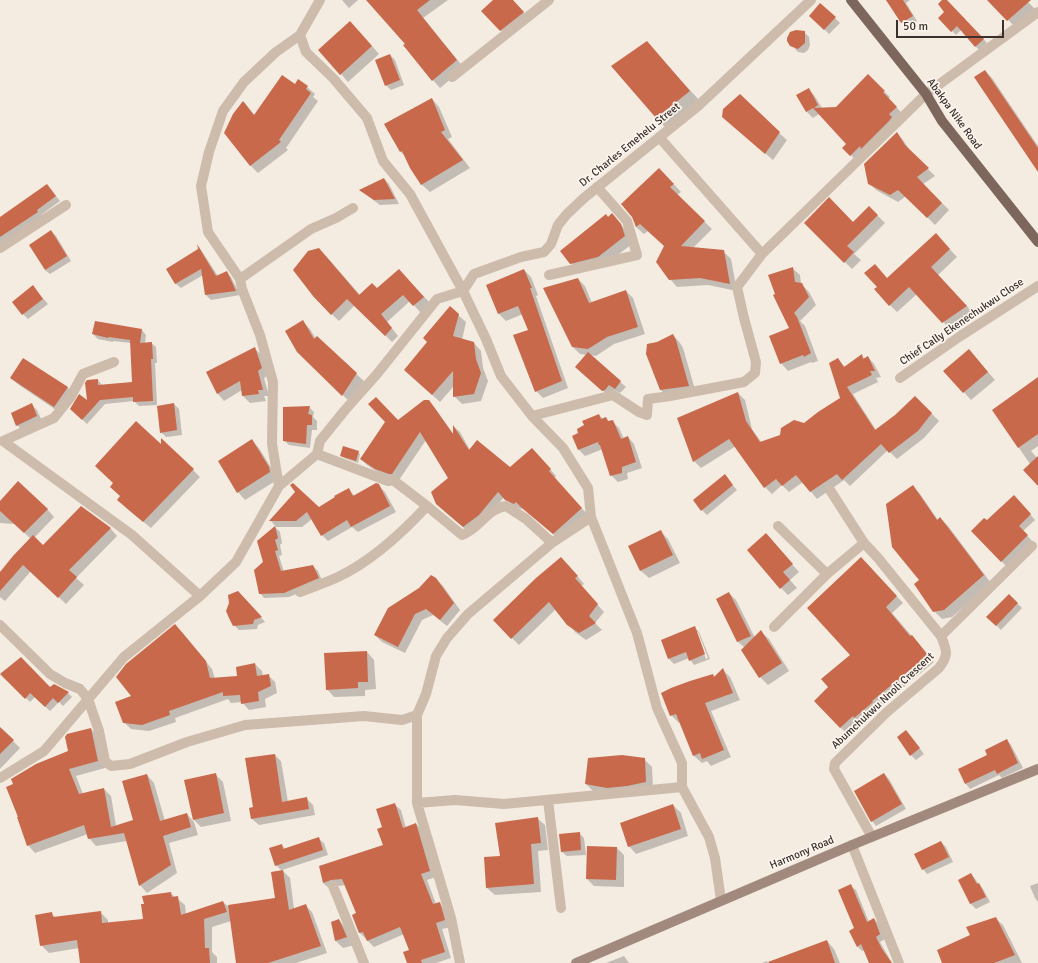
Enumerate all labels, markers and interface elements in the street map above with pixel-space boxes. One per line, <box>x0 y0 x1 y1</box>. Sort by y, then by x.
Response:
scale bar <box>898 12 1006 38</box>
text: 50 m <box>903 19 928 34</box>
street label: Abakpa Nike Road <box>924 76 984 152</box>
street label: Dr. Charles Emehelu Street <box>577 100 683 190</box>
street label: Chief Cally Ekenechukwu Close <box>898 276 1026 368</box>
street label: Abumchukwu Nnoli Crescent <box>829 650 937 752</box>
street label: Harmony Road <box>768 834 836 872</box>

